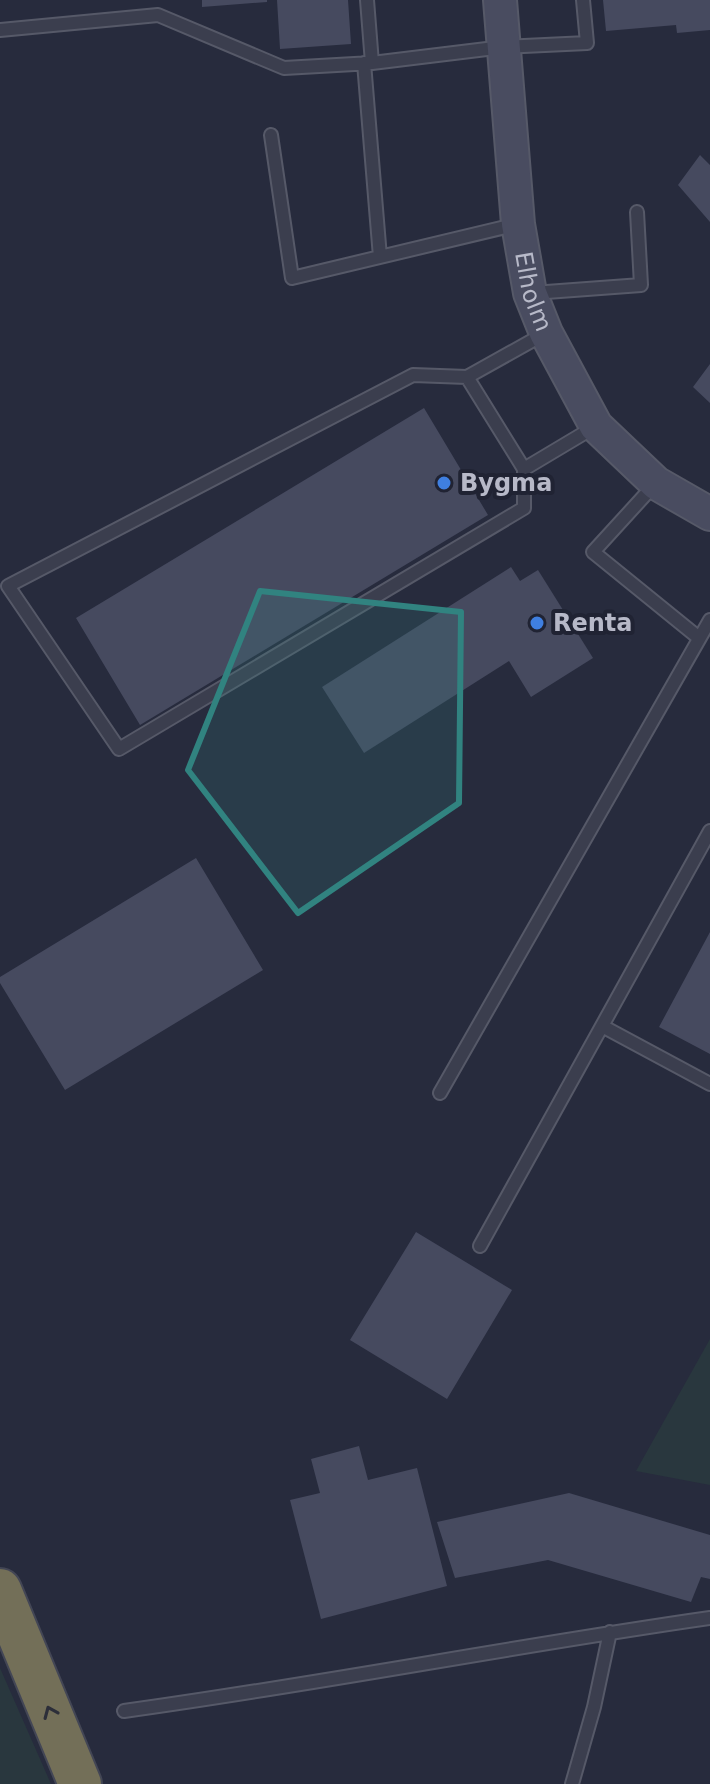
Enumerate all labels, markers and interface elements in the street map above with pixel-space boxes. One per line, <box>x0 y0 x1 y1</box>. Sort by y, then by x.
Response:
street label: Elholm <box>509 250 558 335</box>
place label: Bygma <box>460 469 552 497</box>
marker: Bygma <box>435 474 453 492</box>
place label: Renta <box>553 609 633 637</box>
marker: Renta <box>528 614 546 632</box>
one-way arrow <box>44 1706 60 1720</box>

